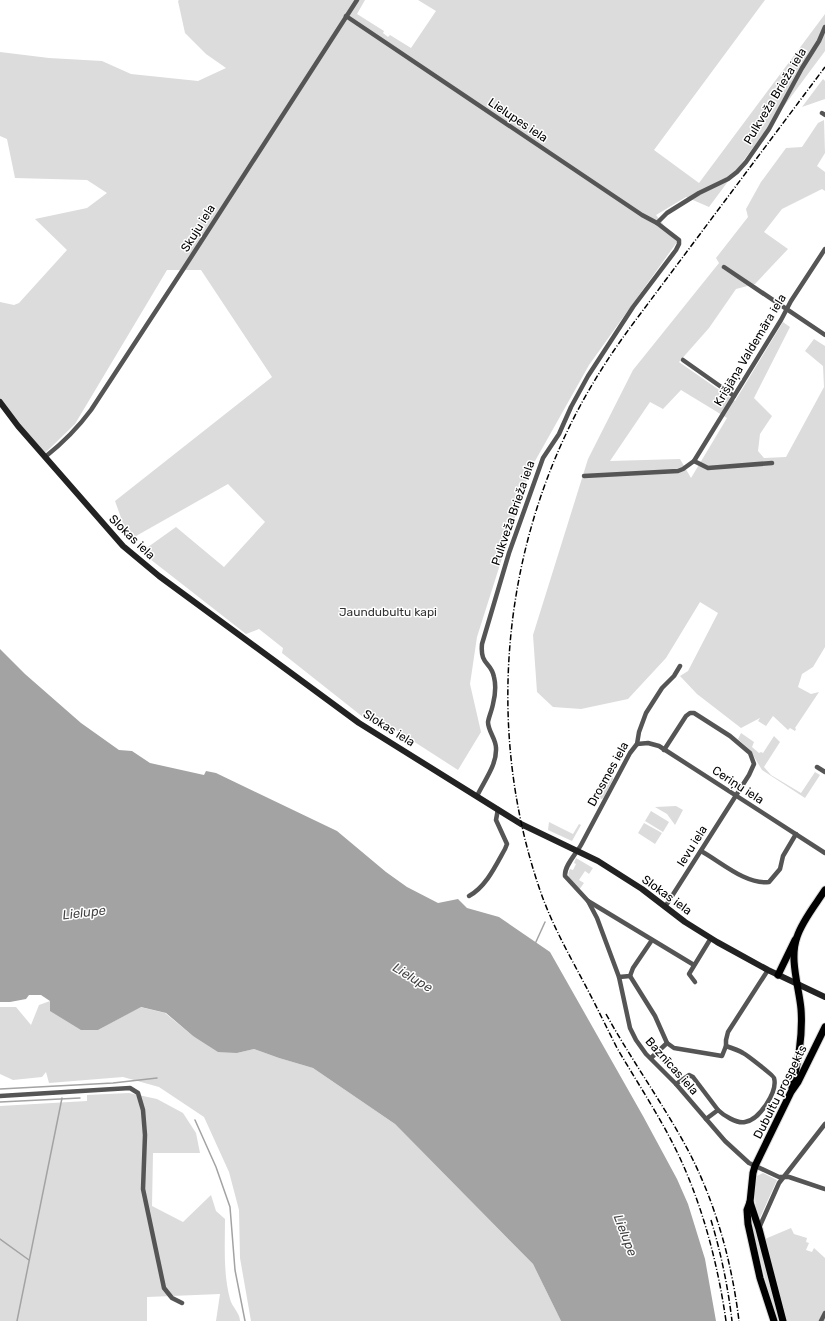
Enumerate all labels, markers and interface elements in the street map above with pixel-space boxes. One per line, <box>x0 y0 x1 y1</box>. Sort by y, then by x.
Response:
street label: Pulkveža Brieža iela <box>741 45 809 147</box>
street label: Lielupes iela <box>486 95 550 145</box>
street label: Skuju iela <box>178 202 218 254</box>
street label: Krišjāņa Valdemāra iela <box>711 292 789 408</box>
street label: Pulkveža Brieža iela <box>488 459 538 567</box>
street label: Slokas iela <box>106 512 158 562</box>
park label: Jaundubultu kapi <box>339 605 437 619</box>
street label: Slokas iela <box>361 707 417 749</box>
street label: Drosmes iela <box>585 739 631 809</box>
street label: Ceriņu iela <box>710 763 766 807</box>
street label: Ievu iela <box>674 823 710 869</box>
street label: Slokas iela <box>639 872 695 918</box>
water label: Lielupe <box>61 902 107 923</box>
water label: Lielupe <box>390 960 435 995</box>
street label: Baznīcas iela <box>643 1034 701 1098</box>
street label: Dubultu prospekts <box>750 1043 810 1141</box>
water label: Lielupe <box>611 1212 640 1258</box>

